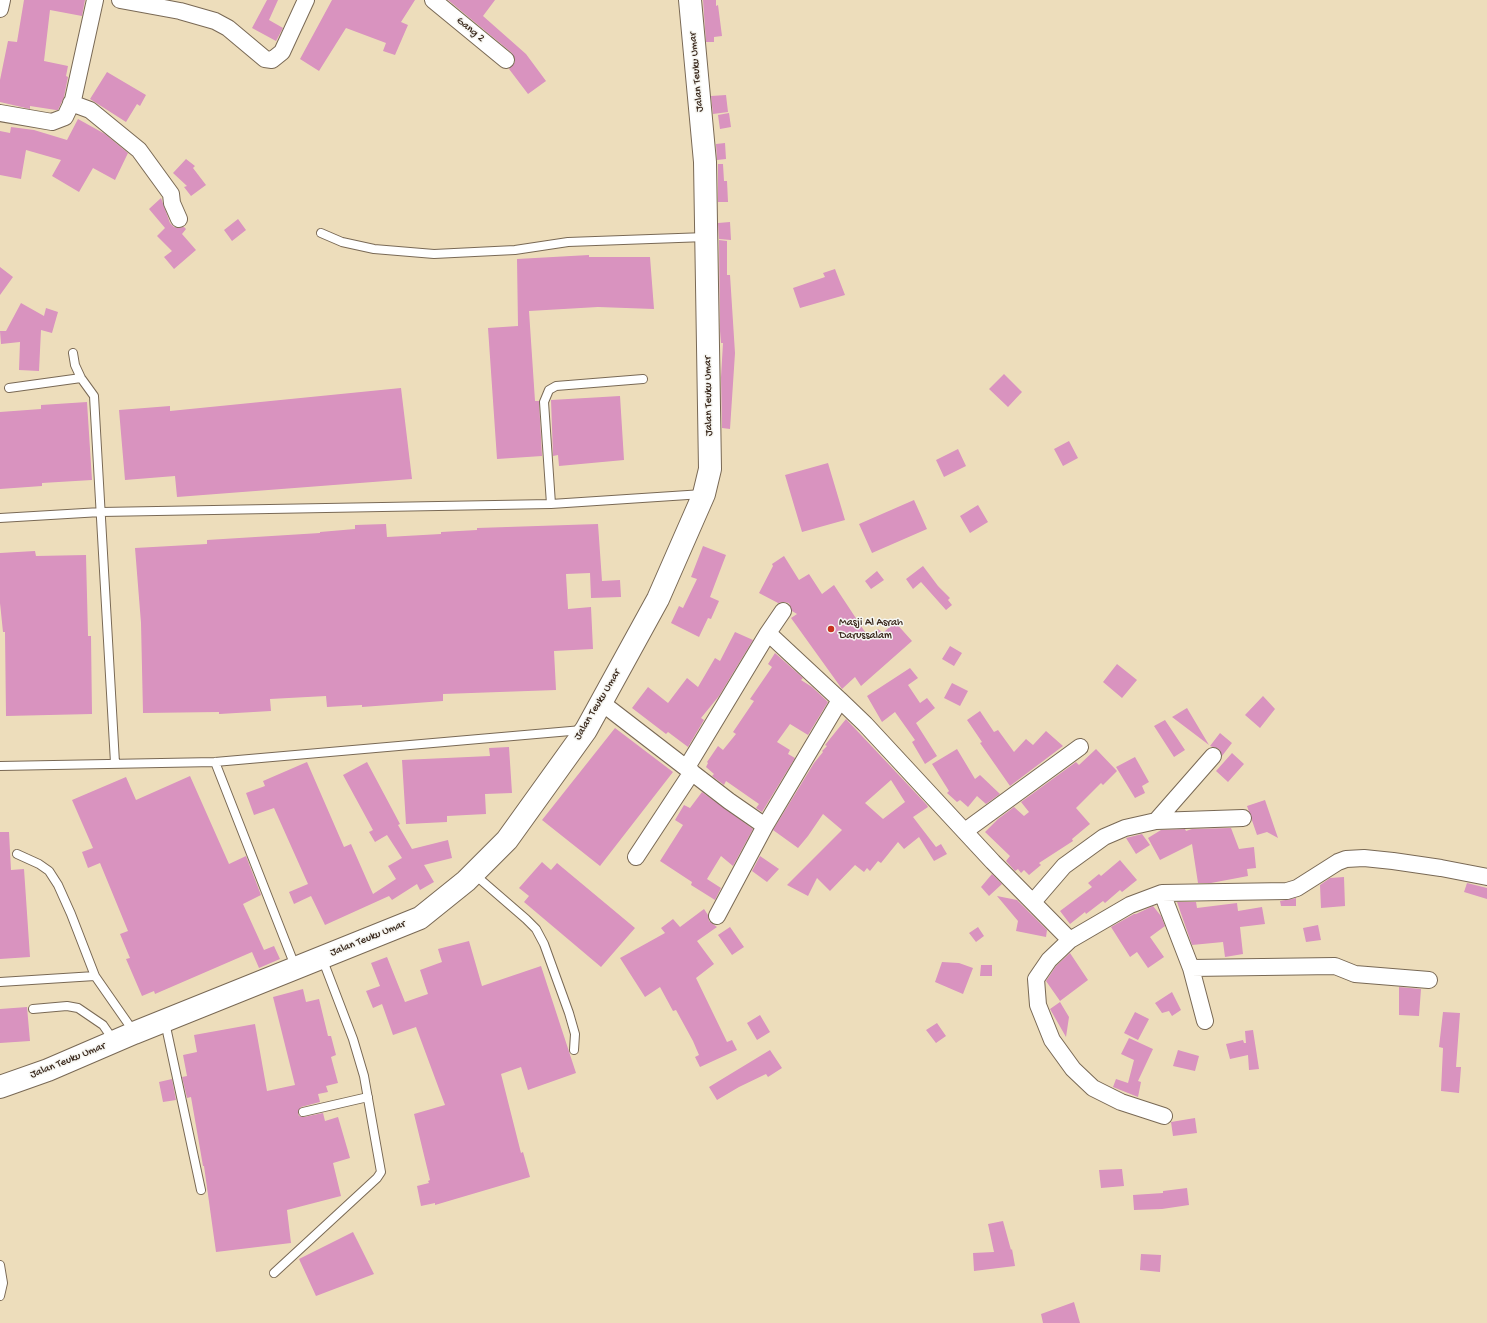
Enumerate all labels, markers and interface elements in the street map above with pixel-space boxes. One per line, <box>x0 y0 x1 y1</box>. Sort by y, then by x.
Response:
street label: Gang 2 <box>453 15 487 45</box>
street label: Jalan Teuku Umar <box>687 31 707 113</box>
street label: Jalan Teuku Umar <box>702 356 716 436</box>
place label: Masji Al Asrah Darussalam <box>839 616 903 642</box>
marker: Masji Al Asrah Darussalam <box>826 624 836 634</box>
street label: Jalan Teuku Umar <box>572 667 624 743</box>
street label: Jalan Teuku Umar <box>328 918 408 960</box>
street label: Jalan Teuku Umar <box>28 1040 108 1082</box>

